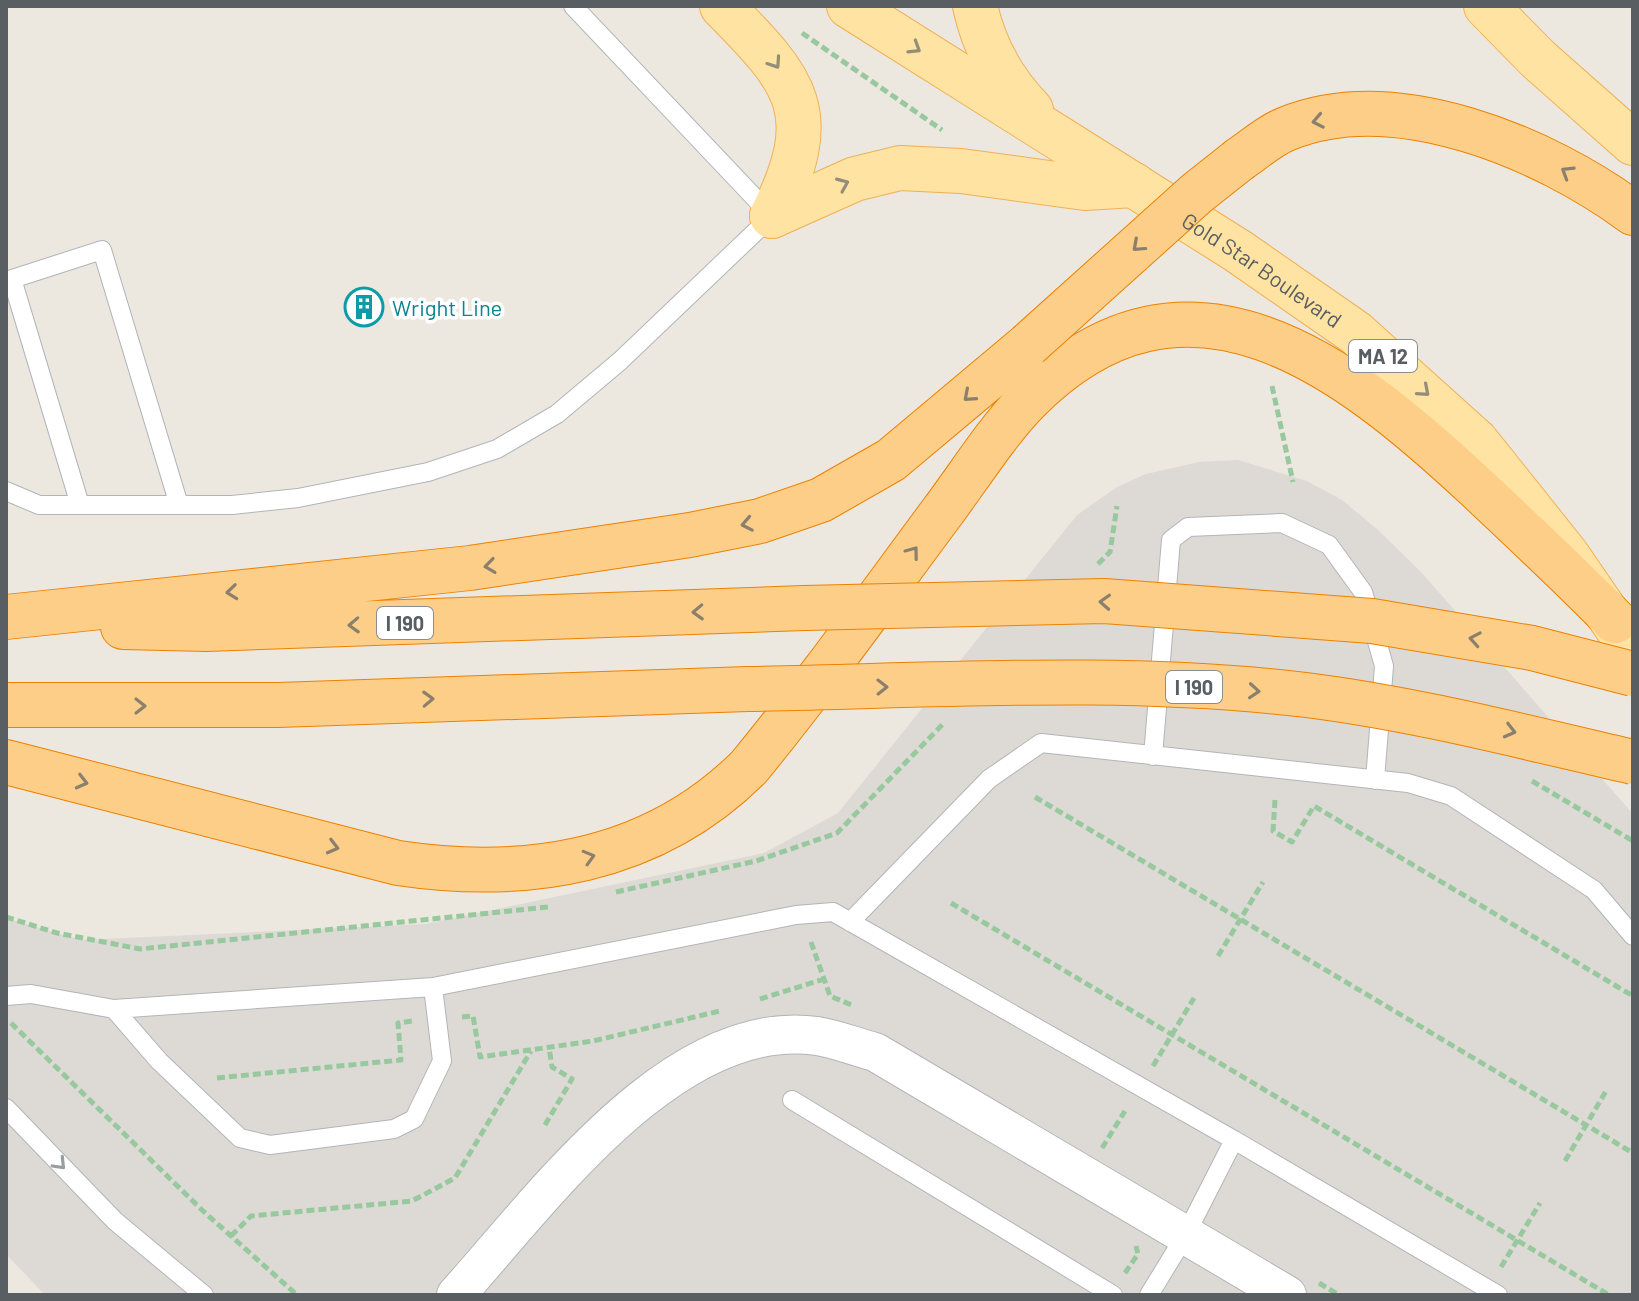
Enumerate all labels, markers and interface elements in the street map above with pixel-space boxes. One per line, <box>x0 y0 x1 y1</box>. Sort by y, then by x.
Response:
one-way arrow <box>906 38 921 53</box>
one-way arrow <box>765 55 780 69</box>
one-way arrow <box>1311 112 1325 129</box>
one-way arrow <box>1561 166 1576 181</box>
one-way arrow <box>835 178 850 194</box>
street label: Gold Star Boulevard <box>1178 206 1347 332</box>
one-way arrow <box>1133 237 1147 252</box>
building icon: Wright Line <box>343 286 385 328</box>
place label: Wright Line <box>392 294 502 320</box>
road number: MA 12 <box>1349 340 1417 372</box>
one-way arrow <box>1415 381 1430 396</box>
one-way arrow <box>964 386 979 401</box>
one-way arrow <box>740 514 753 531</box>
one-way arrow <box>903 546 917 560</box>
one-way arrow <box>483 557 496 574</box>
one-way arrow <box>225 584 238 601</box>
one-way arrow <box>1098 593 1111 610</box>
one-way arrow <box>691 603 704 620</box>
road number: I 190 <box>377 607 433 639</box>
one-way arrow <box>347 616 360 633</box>
one-way arrow <box>1468 631 1482 648</box>
road number: I 190 <box>1166 671 1222 703</box>
one-way arrow <box>876 678 889 695</box>
one-way arrow <box>1248 682 1261 699</box>
one-way arrow <box>422 690 435 707</box>
one-way arrow <box>134 697 147 715</box>
one-way arrow <box>1503 722 1517 739</box>
one-way arrow <box>74 772 88 789</box>
one-way arrow <box>326 837 340 854</box>
one-way arrow <box>582 849 596 866</box>
one-way arrow <box>51 1155 66 1169</box>

